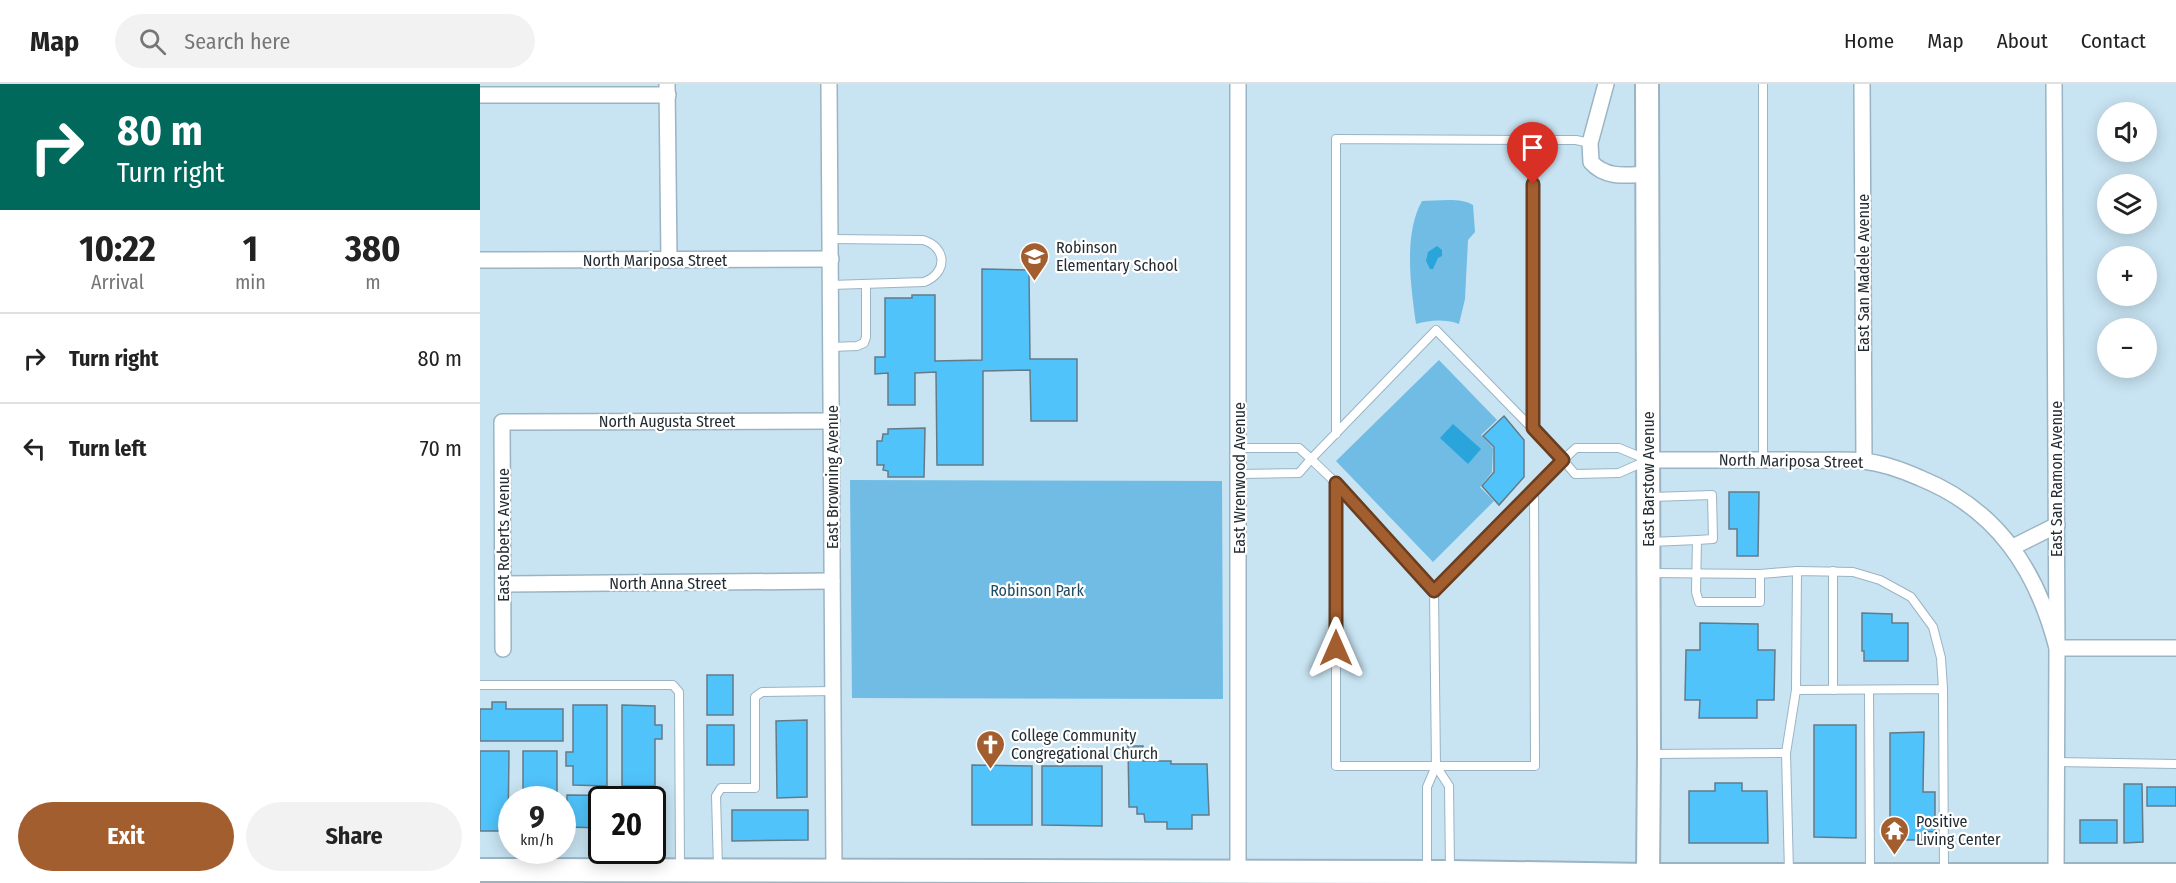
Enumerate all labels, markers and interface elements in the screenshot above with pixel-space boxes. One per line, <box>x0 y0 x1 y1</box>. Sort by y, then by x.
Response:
search box <box>115 14 535 68</box>
text: Map <box>30 25 79 58</box>
icon: search <box>136 25 169 58</box>
text: Search here <box>184 28 290 55</box>
text: Home <box>1844 28 1894 54</box>
text: Map <box>1927 28 1964 54</box>
text: About <box>1997 28 2048 54</box>
text: Contact <box>2081 28 2146 54</box>
map controls <box>2097 102 2157 378</box>
button: sound <box>2097 102 2157 162</box>
text: 80 m <box>117 106 203 156</box>
icon: right <box>18 108 96 186</box>
pin <box>1507 122 1558 184</box>
icon: arrive <box>1516 131 1549 164</box>
text: Turn right <box>117 157 225 189</box>
button: layers <box>2097 174 2157 234</box>
street label: East San Madele Avenue <box>1854 194 1873 352</box>
text: 10:22 <box>79 227 156 271</box>
text: 1 <box>243 227 258 271</box>
text: 380 <box>345 227 401 271</box>
place label: Robinson Elementary School <box>1056 238 1178 275</box>
school or university icon: Robinson Elementary School <box>1019 240 1051 282</box>
button: + <box>2097 246 2157 306</box>
street label: North Mariposa Street <box>583 251 728 270</box>
text: Arrival <box>91 270 144 294</box>
text: min <box>235 270 266 294</box>
text: m <box>365 270 381 294</box>
button: − <box>2097 318 2157 378</box>
icon: right <box>18 342 51 375</box>
text: Turn right <box>69 345 158 372</box>
text: 80 m <box>417 345 462 372</box>
street label: East San Ramon Avenue <box>2047 401 2066 557</box>
street label: East Wrenwood Avenue <box>1230 402 1249 554</box>
street label: East Browning Avenue <box>823 405 842 549</box>
street label: East Barstow Avenue <box>1639 411 1658 547</box>
street label: North Augusta Street <box>599 412 736 431</box>
icon: left <box>18 432 51 465</box>
text: Turn left <box>69 435 147 462</box>
text: 70 m <box>420 435 462 462</box>
street label: North Mariposa Street <box>1719 450 1864 472</box>
street label: East Roberts Avenue <box>494 468 513 602</box>
street label: North Anna Street <box>609 574 727 593</box>
park label: Robinson Park <box>990 581 1084 600</box>
position arrow <box>1304 616 1368 680</box>
place label: College Community Congregational Church <box>1011 726 1158 763</box>
church icon: College Community Congregational Church <box>974 728 1006 770</box>
speed limit sign: 20 <box>588 786 666 864</box>
text: 9 <box>529 800 545 836</box>
button: Exit <box>18 802 234 871</box>
button: Share <box>246 802 462 871</box>
place label: Positive Living Center <box>1916 812 2001 849</box>
temple icon: Positive Living Center <box>1879 814 1911 856</box>
text: km/h <box>520 831 554 849</box>

